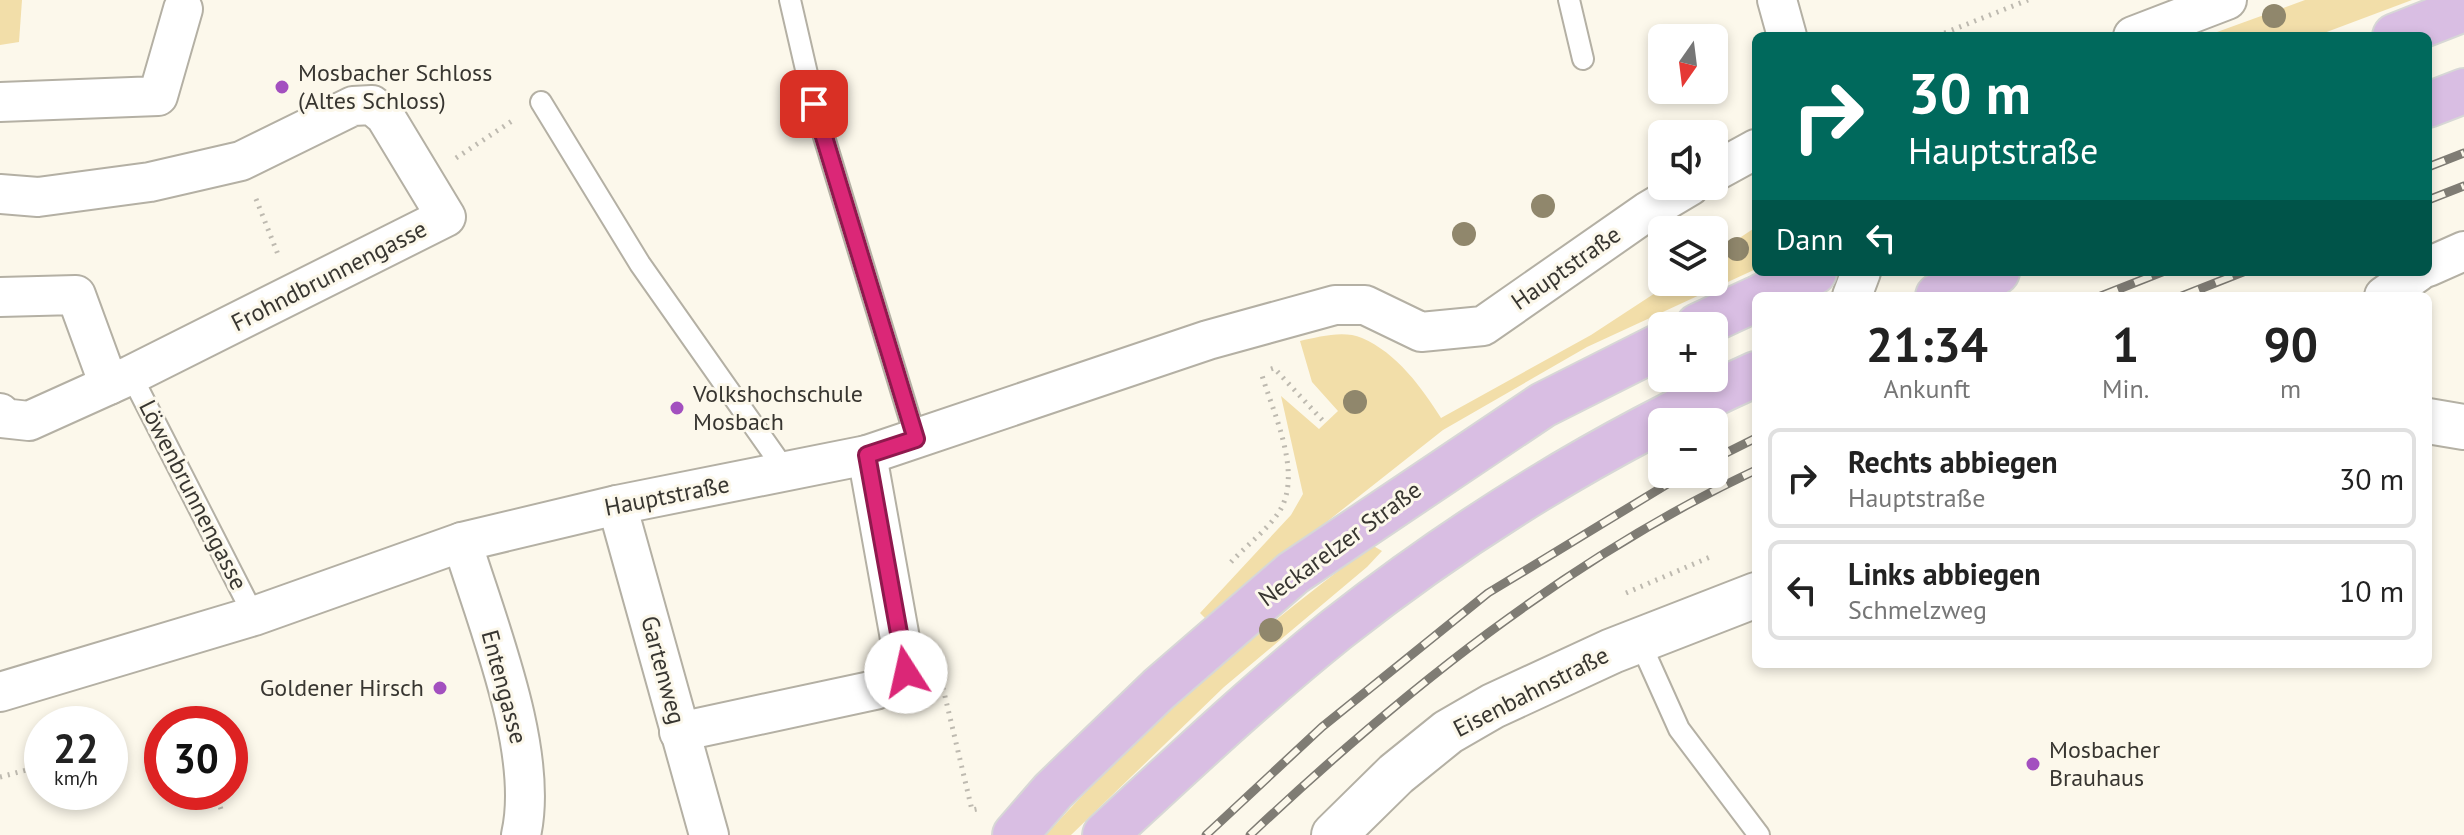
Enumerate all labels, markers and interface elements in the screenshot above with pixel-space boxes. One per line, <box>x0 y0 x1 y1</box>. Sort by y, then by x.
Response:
north arrow <box>1648 24 1728 104</box>
map controls <box>1648 24 1728 488</box>
place label: Mosbacher Schloss (Altes Schloss) <box>298 57 492 116</box>
text: 30 m <box>1908 57 2031 129</box>
icon: right <box>1776 64 1880 168</box>
pin <box>780 70 848 138</box>
marker: Mosbacher Schloss (Altes Schloss) <box>273 78 291 96</box>
icon: arrive <box>792 82 836 126</box>
button: sound <box>1648 120 1728 200</box>
text: Hauptstraße <box>1908 127 2098 174</box>
street label: Frohndbrunnengasse <box>226 213 432 338</box>
button: layers <box>1648 216 1728 296</box>
icon: left <box>1859 216 1903 260</box>
street label: Hauptstraße <box>1505 219 1627 317</box>
text: Dann <box>1776 219 1843 258</box>
button: + <box>1648 312 1728 392</box>
text: 21:34 <box>1866 313 1988 375</box>
text: 1 <box>2112 313 2139 375</box>
text: 90 <box>2263 313 2318 375</box>
text: Ankunft <box>1884 372 1970 405</box>
text: Min. <box>2102 372 2149 405</box>
text: m <box>2280 372 2301 405</box>
place label: Volkshochschule Mosbach <box>692 378 863 437</box>
street label: Löwenbrunnengasse <box>132 395 255 595</box>
marker: Volkshochschule Mosbach <box>668 399 686 417</box>
button: − <box>1648 408 1728 488</box>
text: Rechts abbiegen <box>1848 442 2058 481</box>
icon: right <box>1780 456 1824 500</box>
text: 30 m <box>2339 459 2404 498</box>
street label: Hauptstraße <box>602 468 732 523</box>
street label: Neckarelzer Straße <box>1252 474 1427 613</box>
text: Hauptstraße <box>1848 481 1985 514</box>
text: Links abbiegen <box>1848 554 2041 593</box>
icon: left <box>1780 568 1824 612</box>
text: 10 m <box>2339 571 2404 610</box>
text: Schmelzweg <box>1848 593 1987 626</box>
street label: Gartenweg <box>634 612 693 727</box>
street label: Entengasse <box>474 627 535 747</box>
position arrow <box>864 630 948 714</box>
street label: Eisenbahnstraße <box>1448 639 1614 744</box>
place label: Goldener Hirsch <box>260 672 424 703</box>
marker: Goldener Hirsch <box>431 679 449 697</box>
speed limit sign: 30 <box>144 706 248 810</box>
text: 22 <box>53 722 99 774</box>
place label: Mosbacher Brauhaus <box>2049 734 2160 793</box>
marker: Mosbacher Brauhaus <box>2024 755 2042 773</box>
text: km/h <box>54 765 98 791</box>

